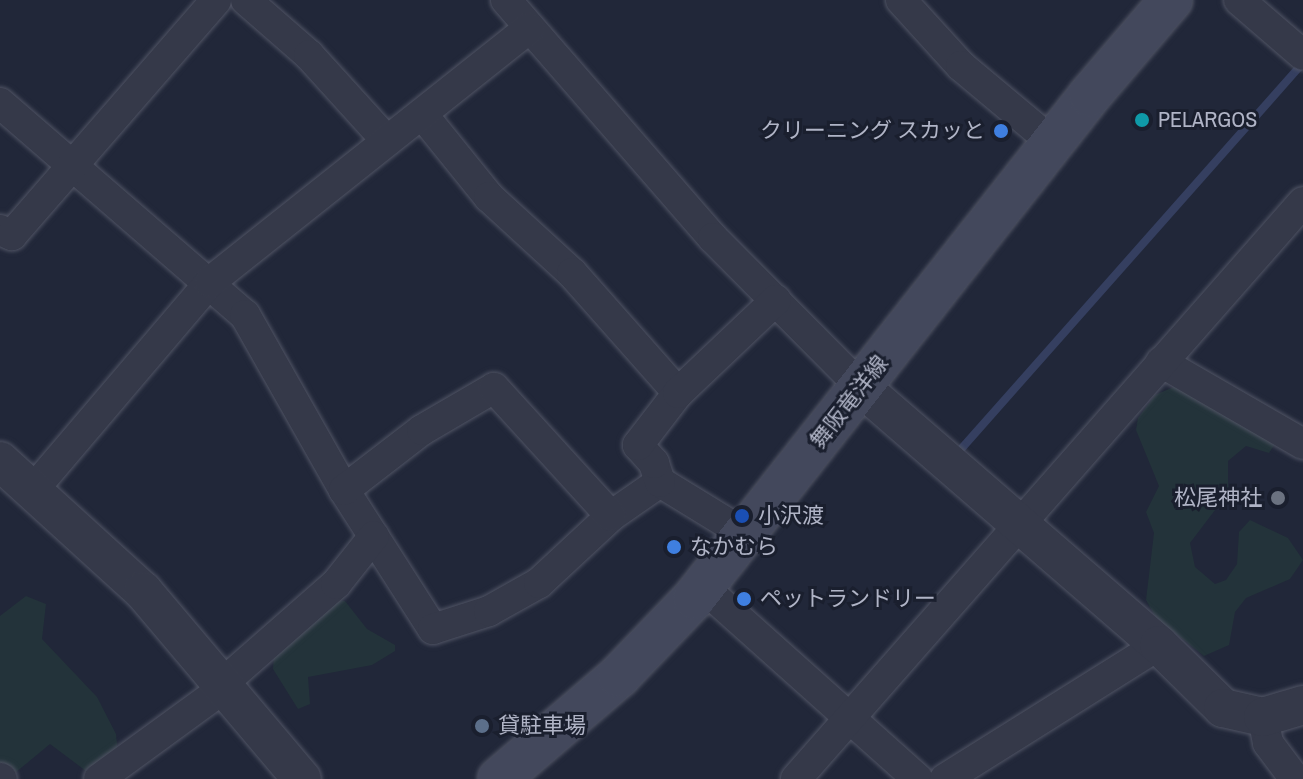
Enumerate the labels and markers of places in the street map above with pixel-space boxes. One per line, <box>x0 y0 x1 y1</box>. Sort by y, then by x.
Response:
place label: PELARGOS <box>1158 107 1257 133</box>
marker: PELARGOS <box>1133 111 1151 129</box>
place label: クリーニング スカッと <box>760 118 985 144</box>
marker: クリーニング スカッと <box>992 122 1010 140</box>
place label: 松尾神社 <box>1174 485 1262 511</box>
marker: 松尾神社 <box>1269 489 1287 507</box>
place label: 小沢渡 <box>758 503 824 529</box>
marker: 小沢渡 <box>733 507 751 525</box>
place label: なかむら <box>690 534 778 560</box>
marker: なかむら <box>665 538 683 556</box>
place label: ペットランドリー <box>760 586 936 612</box>
marker: ペットランドリー <box>735 590 753 608</box>
place label: 貸駐車場 <box>498 713 586 739</box>
marker: 貸駐車場 <box>473 717 491 735</box>

